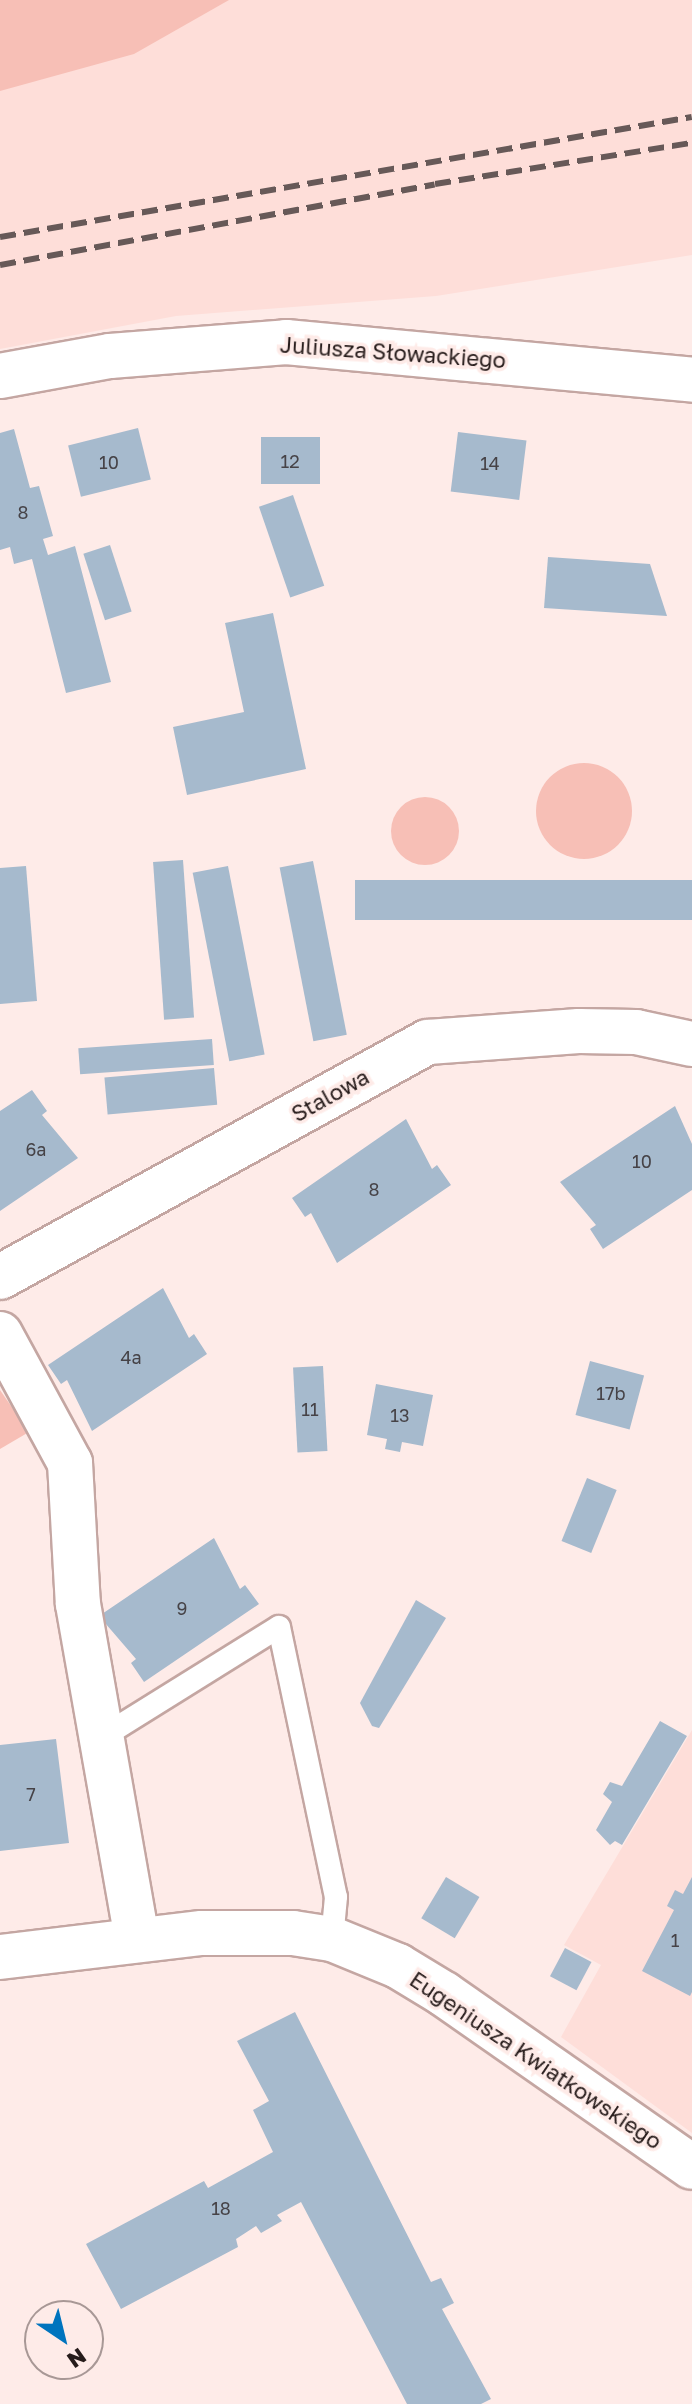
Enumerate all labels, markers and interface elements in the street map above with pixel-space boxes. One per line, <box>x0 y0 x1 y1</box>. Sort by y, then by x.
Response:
street label: Juliusza Słowackiego <box>279 331 507 373</box>
house number: 12 <box>280 450 300 472</box>
house number: 10 <box>99 451 119 473</box>
house number: 14 <box>480 452 500 474</box>
house number: 8 <box>18 501 28 523</box>
street label: Stalowa <box>287 1063 373 1127</box>
house number: 6a <box>25 1138 47 1160</box>
house number: 10 <box>632 1150 652 1172</box>
house number: 8 <box>369 1178 379 1200</box>
house number: 4a <box>120 1346 142 1368</box>
house number: 17b <box>596 1382 626 1404</box>
house number: 11 <box>301 1398 319 1420</box>
house number: 13 <box>390 1404 410 1426</box>
house number: 9 <box>177 1597 187 1619</box>
house number: 7 <box>26 1783 36 1805</box>
house number: 1 <box>671 1929 679 1951</box>
street label: Eugeniusza Kwiatkowskiego <box>405 1966 667 2154</box>
house number: 18 <box>211 2197 231 2219</box>
north arrow <box>24 2300 104 2380</box>
text: N <box>62 2343 92 2374</box>

